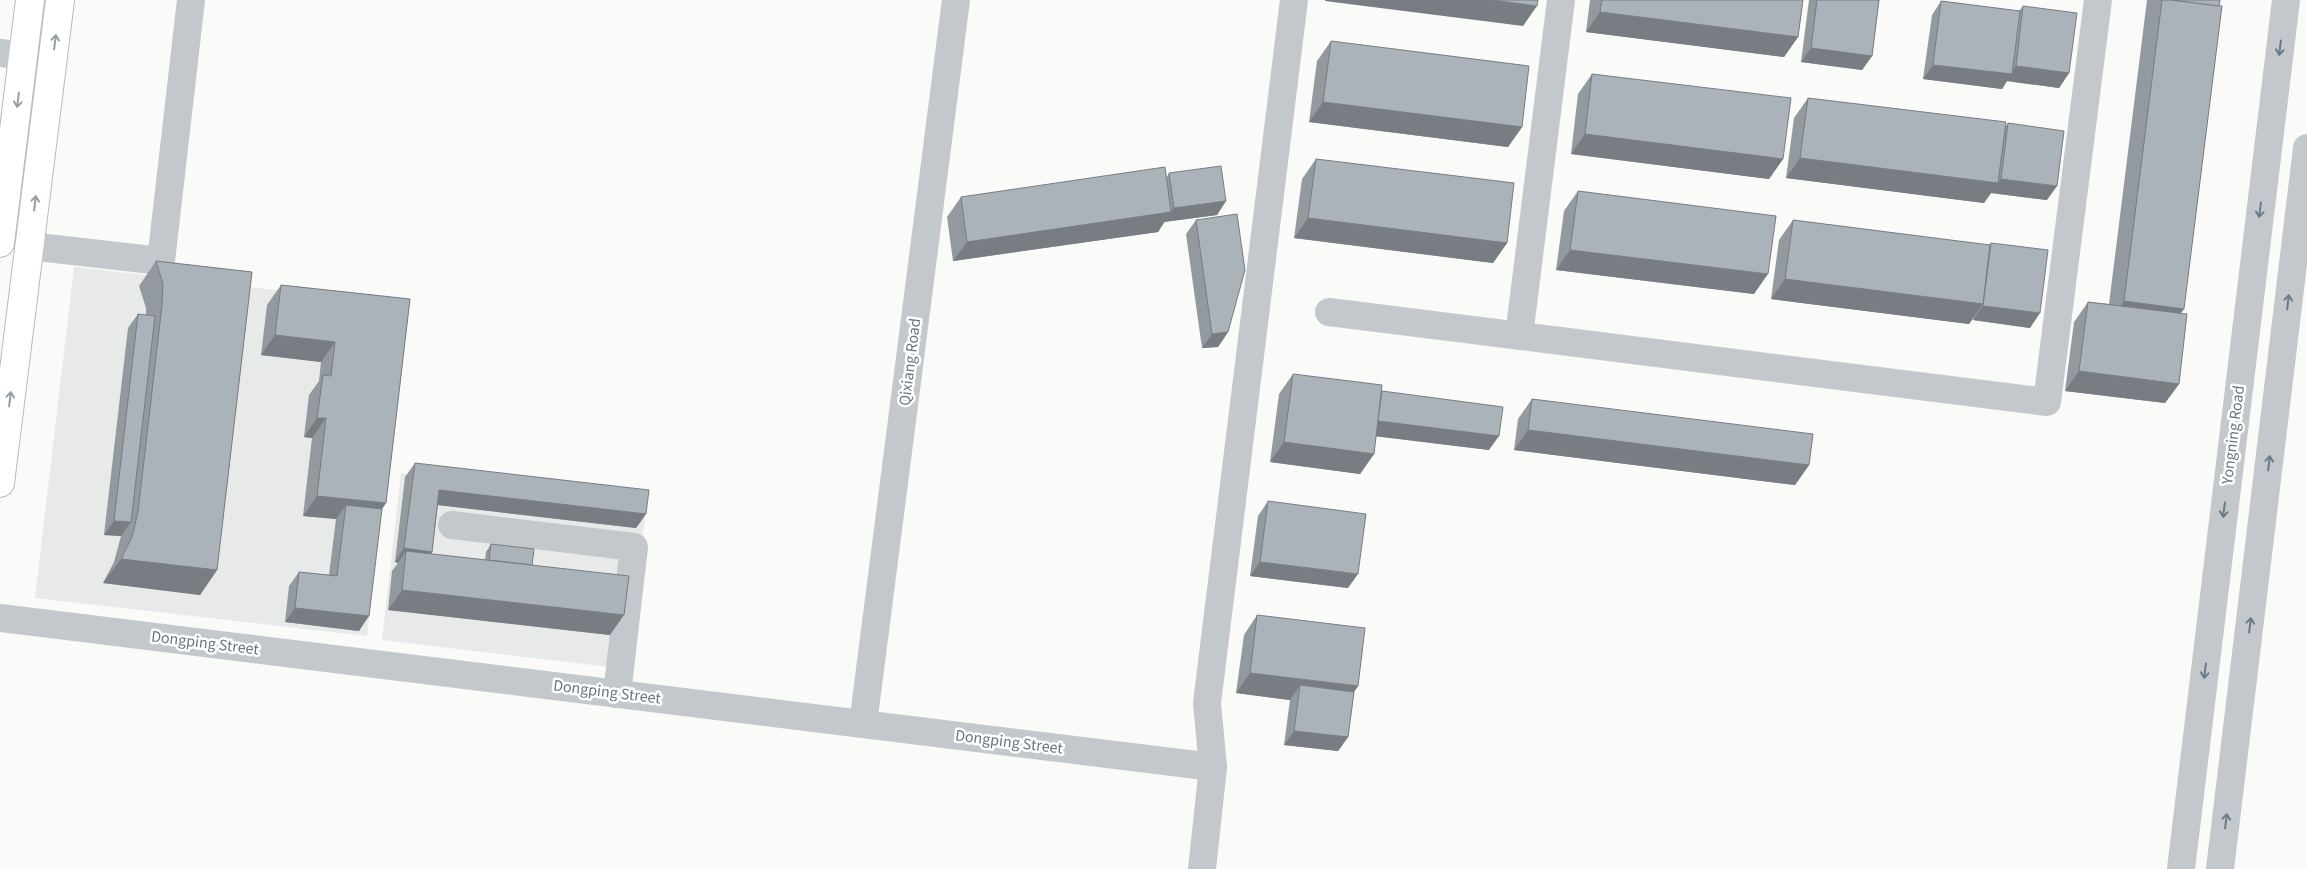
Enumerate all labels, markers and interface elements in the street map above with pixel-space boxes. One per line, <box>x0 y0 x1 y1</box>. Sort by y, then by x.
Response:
one-way arrow <box>50 34 60 50</box>
one-way arrow <box>2275 40 2285 56</box>
one-way arrow <box>12 92 22 108</box>
one-way arrow <box>30 196 40 212</box>
one-way arrow <box>2255 201 2265 217</box>
one-way arrow <box>2284 294 2294 310</box>
street label: Qixiang Road <box>894 317 926 407</box>
street label: Yongning Road <box>2216 384 2250 487</box>
one-way arrow <box>5 392 15 408</box>
one-way arrow <box>2264 455 2274 471</box>
one-way arrow <box>2219 502 2229 518</box>
one-way arrow <box>2245 617 2255 633</box>
street label: Dongping Street <box>150 625 261 661</box>
one-way arrow <box>2200 663 2210 679</box>
street label: Dongping Street <box>552 674 663 710</box>
street label: Dongping Street <box>954 724 1065 760</box>
one-way arrow <box>2221 813 2231 829</box>

